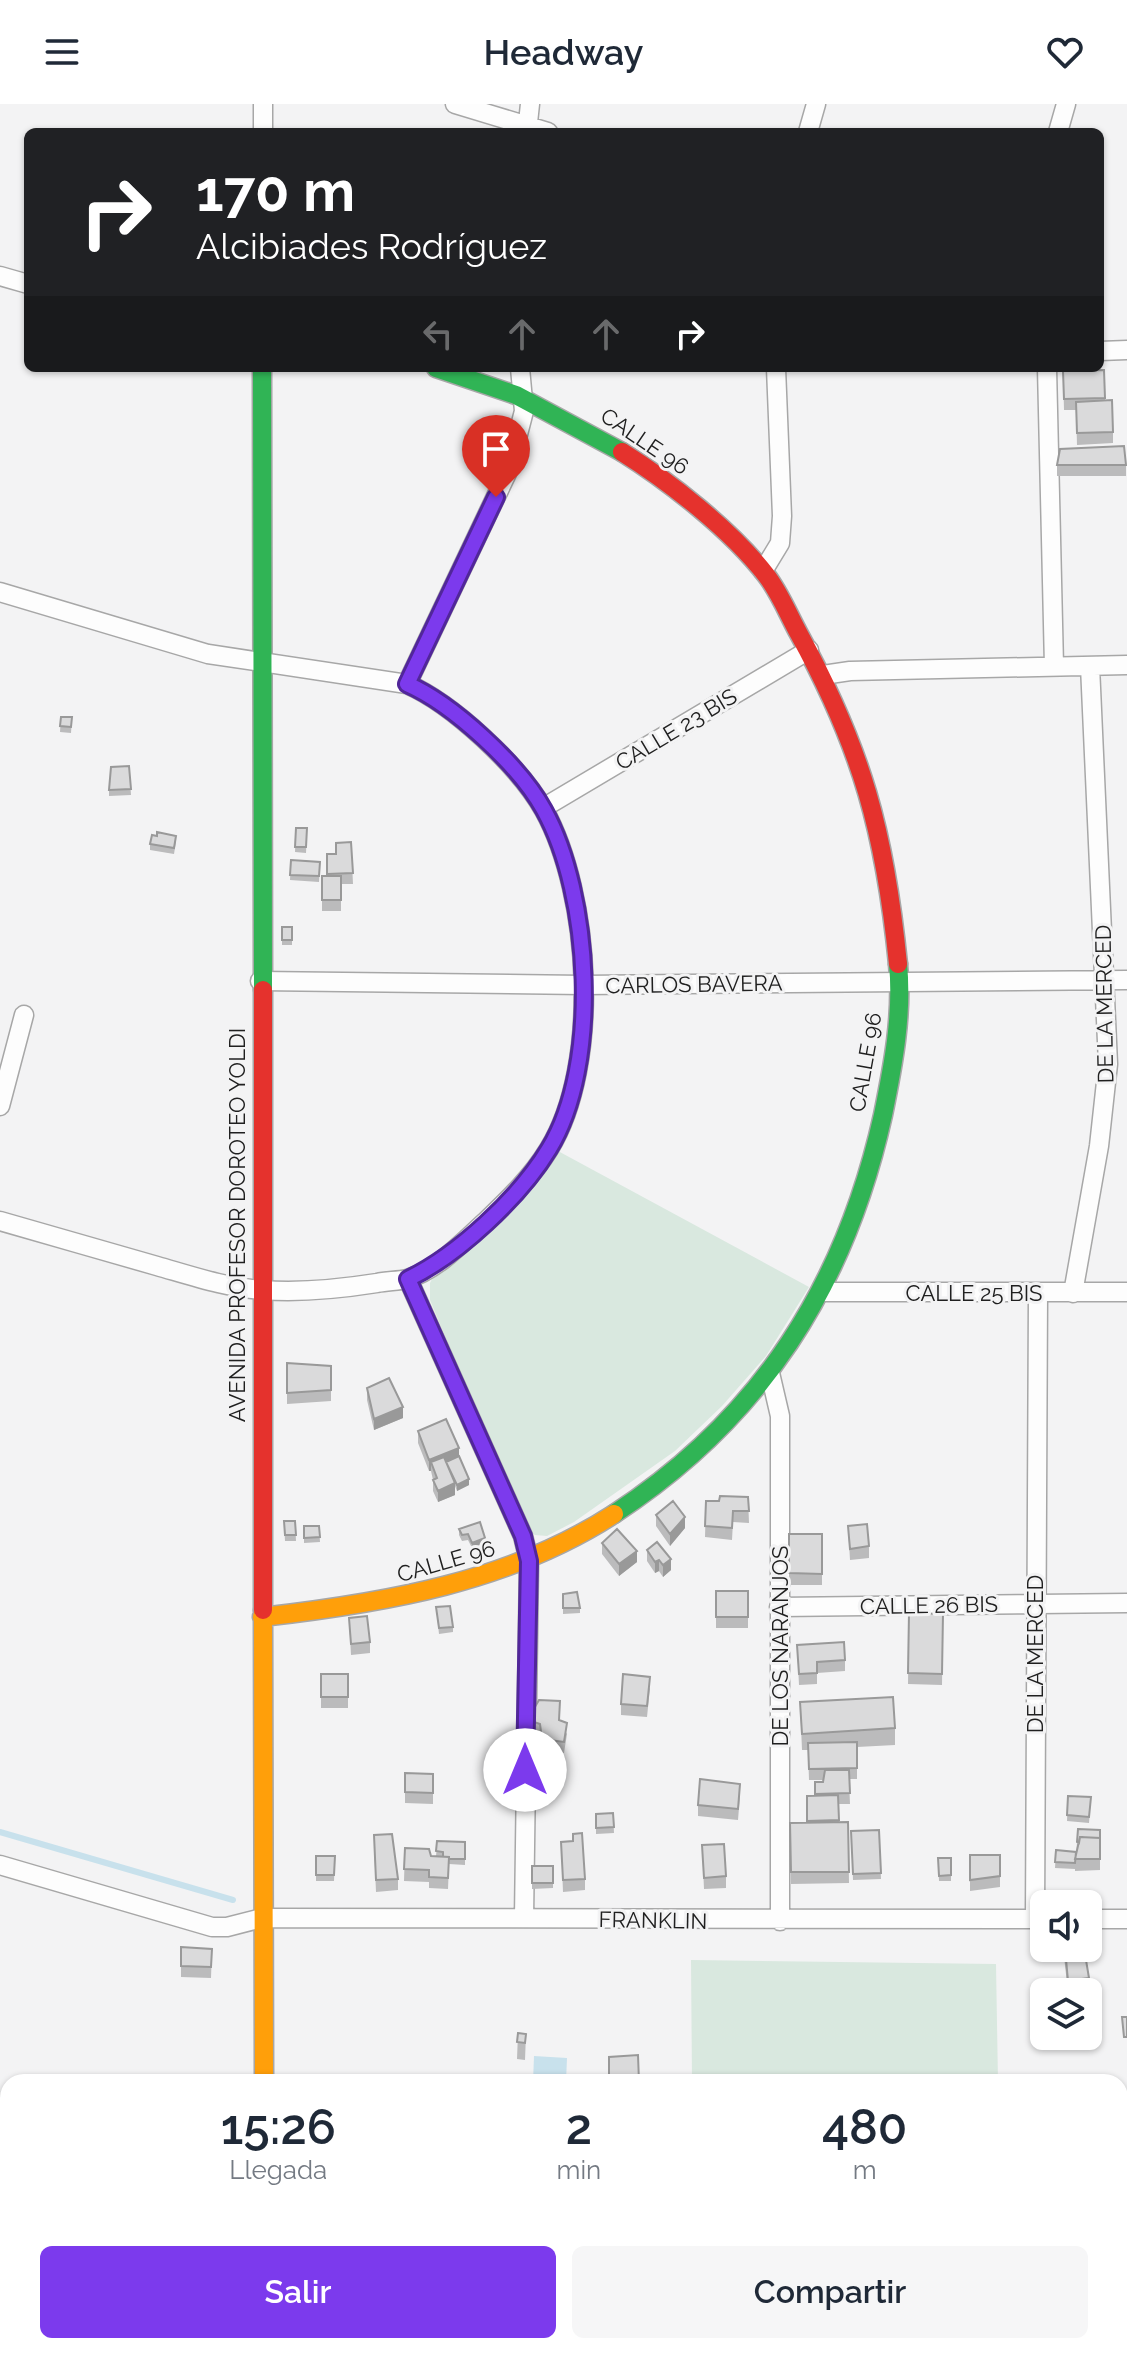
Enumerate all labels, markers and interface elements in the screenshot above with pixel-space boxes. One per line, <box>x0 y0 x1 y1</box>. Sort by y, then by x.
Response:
icon: menu <box>40 30 84 74</box>
icon: heart <box>1043 30 1087 74</box>
text: Headway <box>484 31 643 73</box>
text: 170 m <box>196 158 355 224</box>
icon: right <box>64 160 168 264</box>
text: Alcibiades Rodríguez <box>196 225 547 267</box>
icon: left <box>416 312 460 356</box>
icon: ahead <box>500 312 544 356</box>
icon: ahead <box>584 312 628 356</box>
icon: right <box>668 312 712 356</box>
street label: CALLE 96 <box>596 402 694 480</box>
pin <box>462 415 530 497</box>
icon: arrive <box>474 427 518 471</box>
street label: CALLE 23 BIS <box>611 683 741 775</box>
street label: DE LA MERCED <box>1090 924 1118 1084</box>
street label: CARLOS BAVERA <box>605 969 783 999</box>
street label: CALLE 96 <box>843 1010 887 1114</box>
street label: AVENIDA PROFESOR DOROTEO YOLDI <box>224 1028 250 1422</box>
street label: CALLE 25 BIS <box>906 1280 1042 1306</box>
street label: CALLE 96 <box>394 1535 498 1587</box>
street label: DE LOS NARANJOS <box>767 1546 793 1746</box>
street label: DE LA MERCED <box>1022 1575 1048 1733</box>
street label: CALLE 26 BIS <box>860 1591 998 1619</box>
position arrow <box>483 1728 567 1812</box>
map controls <box>1030 1890 1102 2050</box>
button: sound <box>1030 1890 1102 1962</box>
street label: FRANKLIN <box>599 1906 707 1934</box>
button: layers <box>1030 1978 1102 2050</box>
text: 15:26 <box>221 2099 336 2155</box>
text: 2 <box>566 2099 592 2155</box>
text: 480 <box>822 2099 907 2155</box>
text: Llegada <box>229 2155 327 2185</box>
text: min <box>557 2155 601 2185</box>
text: m <box>853 2155 877 2185</box>
button: Salir <box>40 2246 556 2338</box>
button: Compartir <box>572 2246 1088 2338</box>

